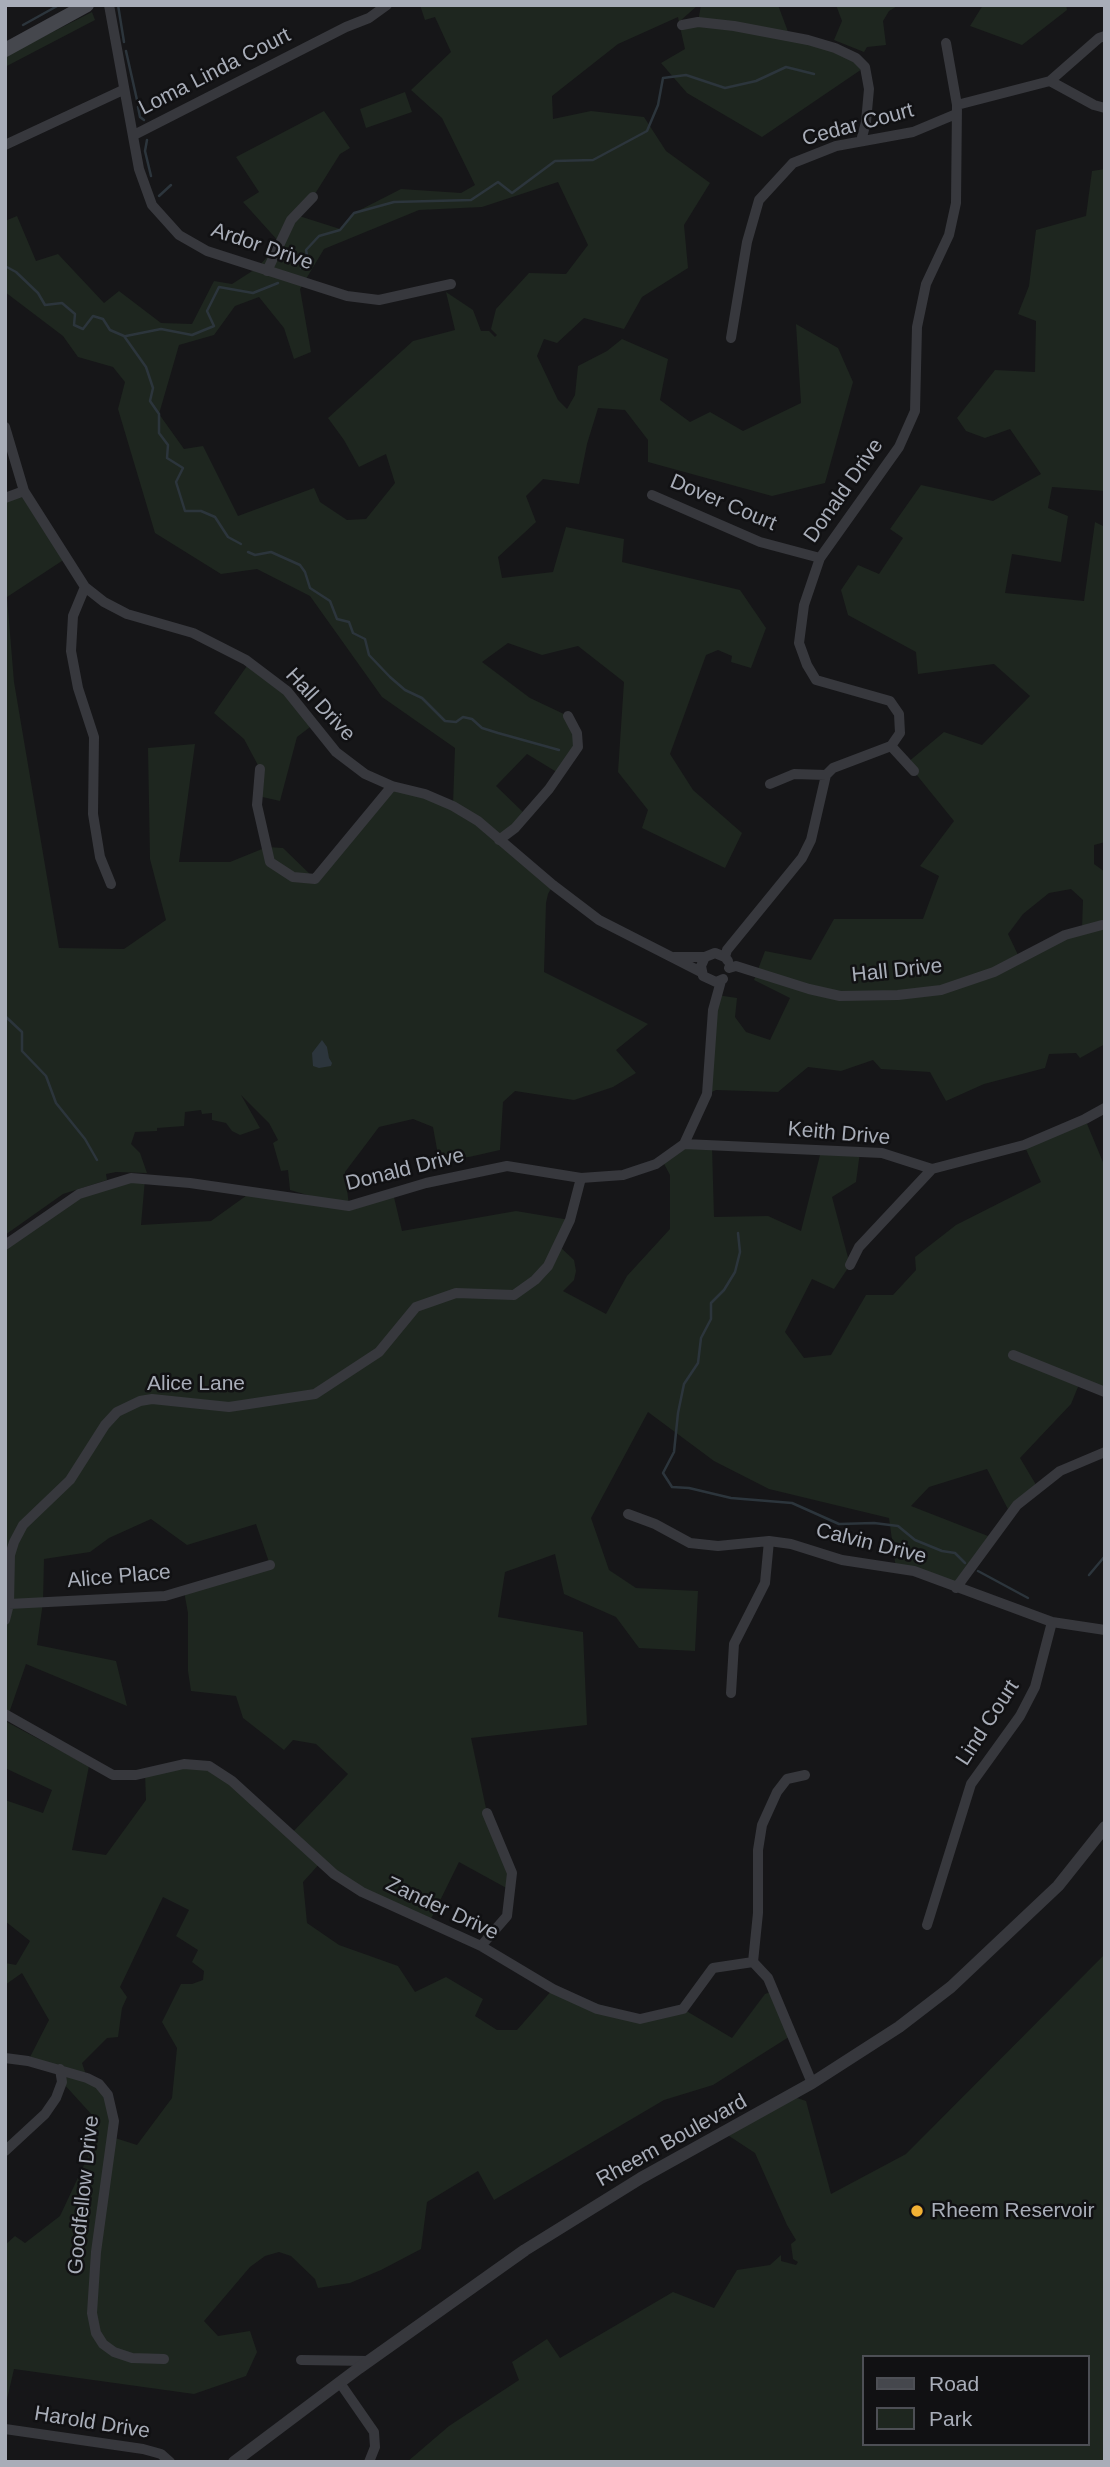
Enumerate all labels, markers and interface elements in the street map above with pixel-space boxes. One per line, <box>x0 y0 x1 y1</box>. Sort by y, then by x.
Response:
street label: Loma Linda Court <box>135 23 295 121</box>
street label: Cedar Court <box>799 98 917 152</box>
street label: Ardor Drive <box>208 218 316 276</box>
street label: Donald Drive <box>799 434 889 548</box>
street label: Dover Court <box>666 469 780 537</box>
street label: Hall Drive <box>280 663 360 747</box>
street label: Hall Drive <box>850 954 944 988</box>
street label: Keith Drive <box>787 1117 891 1151</box>
street label: Donald Drive <box>343 1143 467 1197</box>
street label: Alice Lane <box>147 1371 245 1397</box>
street label: Calvin Drive <box>813 1518 929 1570</box>
street label: Alice Place <box>66 1560 172 1594</box>
street label: Lind Court <box>951 1676 1025 1770</box>
street label: Zander Drive <box>382 1872 502 1946</box>
street label: Rheem Boulevard <box>592 2089 752 2193</box>
street label: Goodfellow Drive <box>63 2114 105 2276</box>
place label: Rheem Reservoir <box>931 2198 1094 2224</box>
marker: Rheem Reservoir <box>909 2203 925 2219</box>
legend <box>862 2355 1089 2446</box>
text: Road <box>929 2372 979 2395</box>
street label: Harold Drive <box>32 2401 152 2445</box>
text: Park <box>929 2407 972 2430</box>

